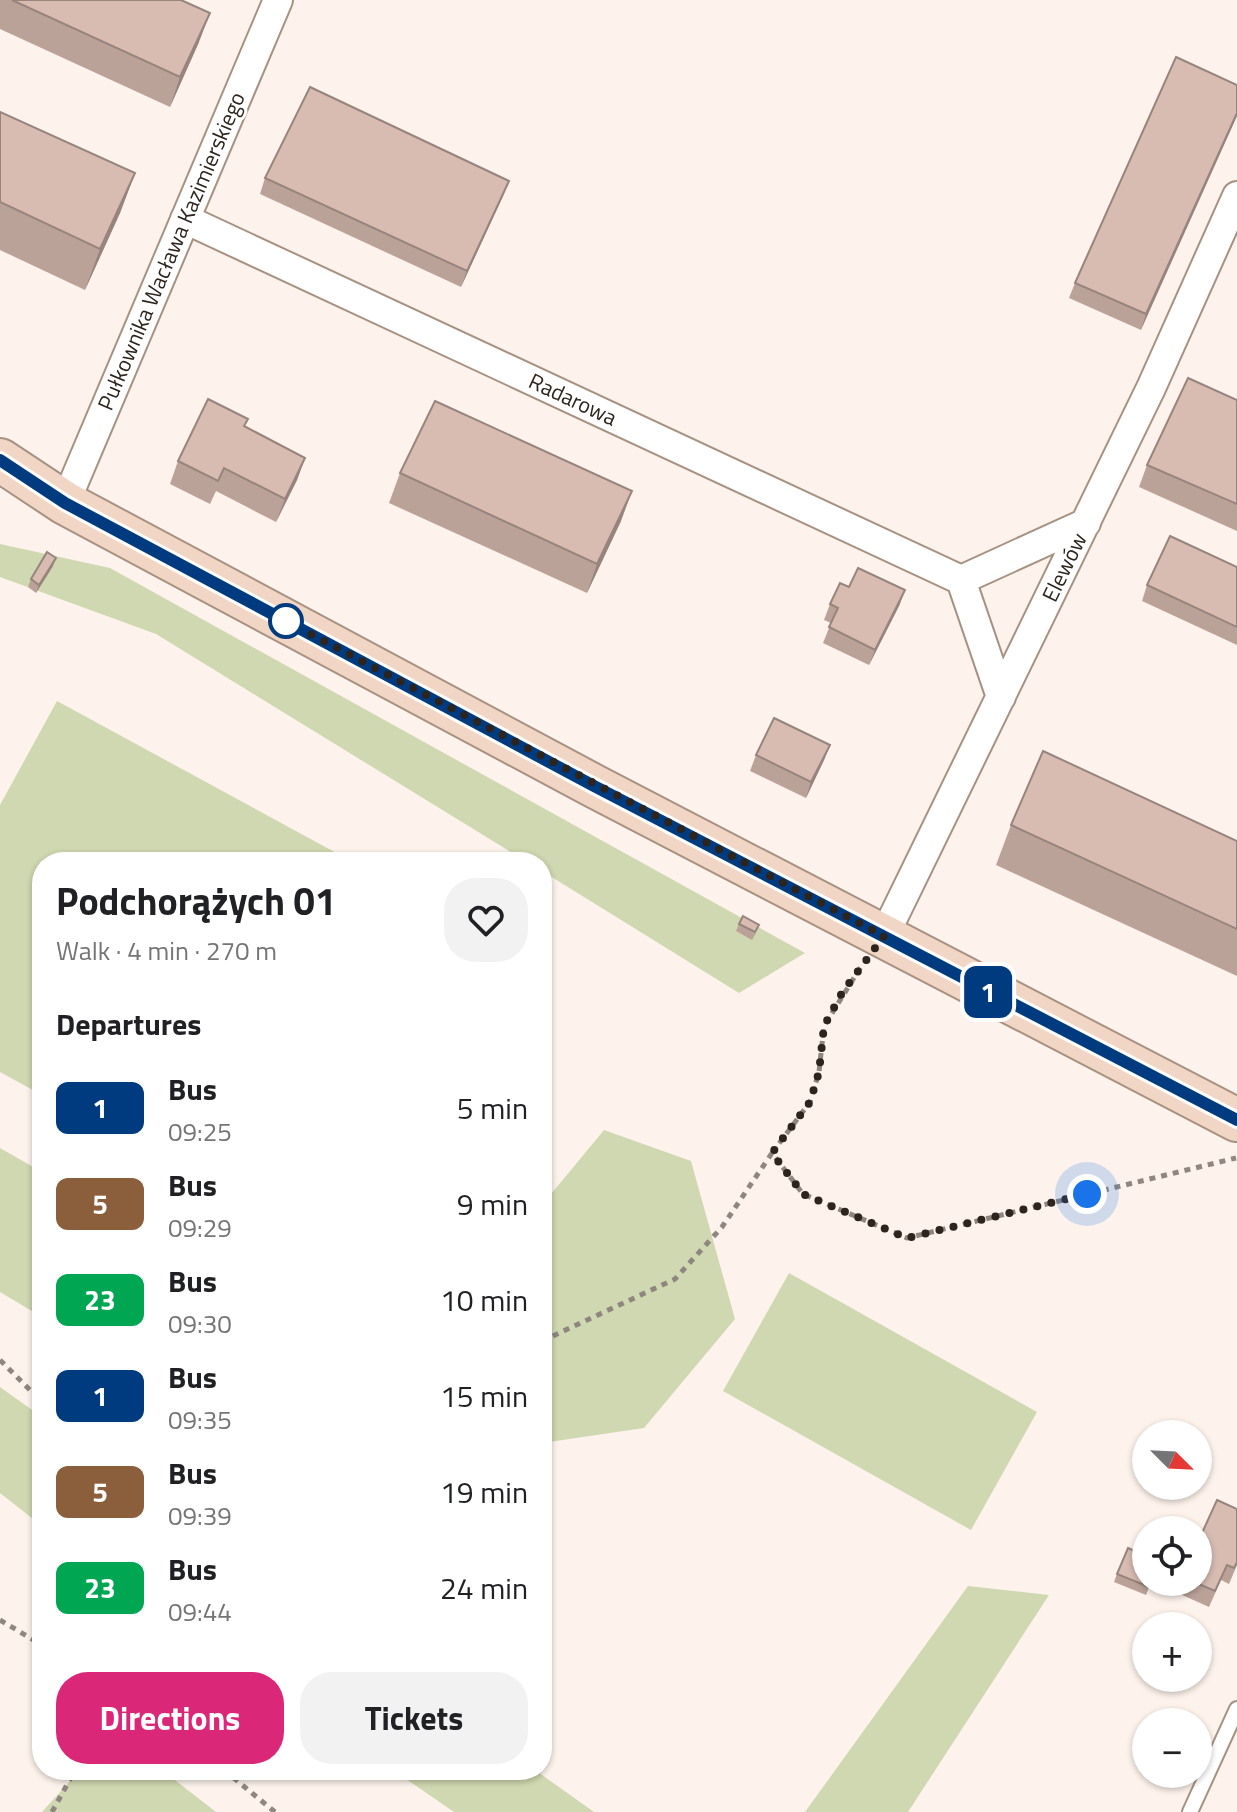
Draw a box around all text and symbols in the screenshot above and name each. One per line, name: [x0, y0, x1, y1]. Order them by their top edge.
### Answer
street label: Pułkownika Wacława Kazimierskiego: [88, 86, 254, 416]
street label: Radarowa: [523, 364, 623, 434]
street label: Elewów: [1033, 526, 1095, 607]
unlabelled marker: [269, 604, 303, 638]
text: Podchorążych 01: [56, 872, 336, 930]
button: heart: [444, 878, 528, 962]
text: Walk · 4 min · 270 m: [56, 931, 277, 970]
line badge: 1: [962, 966, 1014, 1018]
text: 1: [980, 970, 996, 1013]
text: Departures: [56, 1001, 201, 1047]
text: Bus: [168, 1066, 217, 1112]
text: 5 min: [457, 1085, 528, 1131]
text: 1: [92, 1086, 108, 1129]
text: 09:25: [168, 1112, 232, 1151]
text: Bus: [168, 1162, 217, 1208]
your location: [1067, 1174, 1107, 1214]
text: 9 min: [457, 1181, 528, 1227]
text: 5: [92, 1182, 108, 1225]
text: 09:29: [168, 1208, 232, 1247]
text: Bus: [168, 1258, 217, 1304]
text: 10 min: [440, 1277, 528, 1323]
text: 23: [84, 1278, 116, 1321]
text: 09:30: [168, 1304, 232, 1343]
text: Bus: [168, 1354, 217, 1400]
text: 15 min: [440, 1373, 528, 1419]
text: 1: [92, 1374, 108, 1417]
text: 09:35: [168, 1400, 232, 1439]
north arrow: [1132, 1420, 1212, 1500]
map controls: [1132, 1420, 1212, 1788]
text: Bus: [168, 1450, 217, 1496]
text: 19 min: [440, 1469, 528, 1515]
text: 5: [92, 1470, 108, 1513]
text: 09:39: [168, 1496, 232, 1535]
button: locate: [1132, 1516, 1212, 1596]
text: Bus: [168, 1546, 217, 1592]
text: 24 min: [440, 1565, 528, 1611]
text: 23: [84, 1566, 116, 1609]
text: 09:44: [168, 1592, 232, 1631]
button: +: [1132, 1612, 1212, 1692]
button: Directions: [56, 1672, 284, 1764]
button: Tickets: [300, 1672, 528, 1764]
button: −: [1132, 1708, 1212, 1788]

